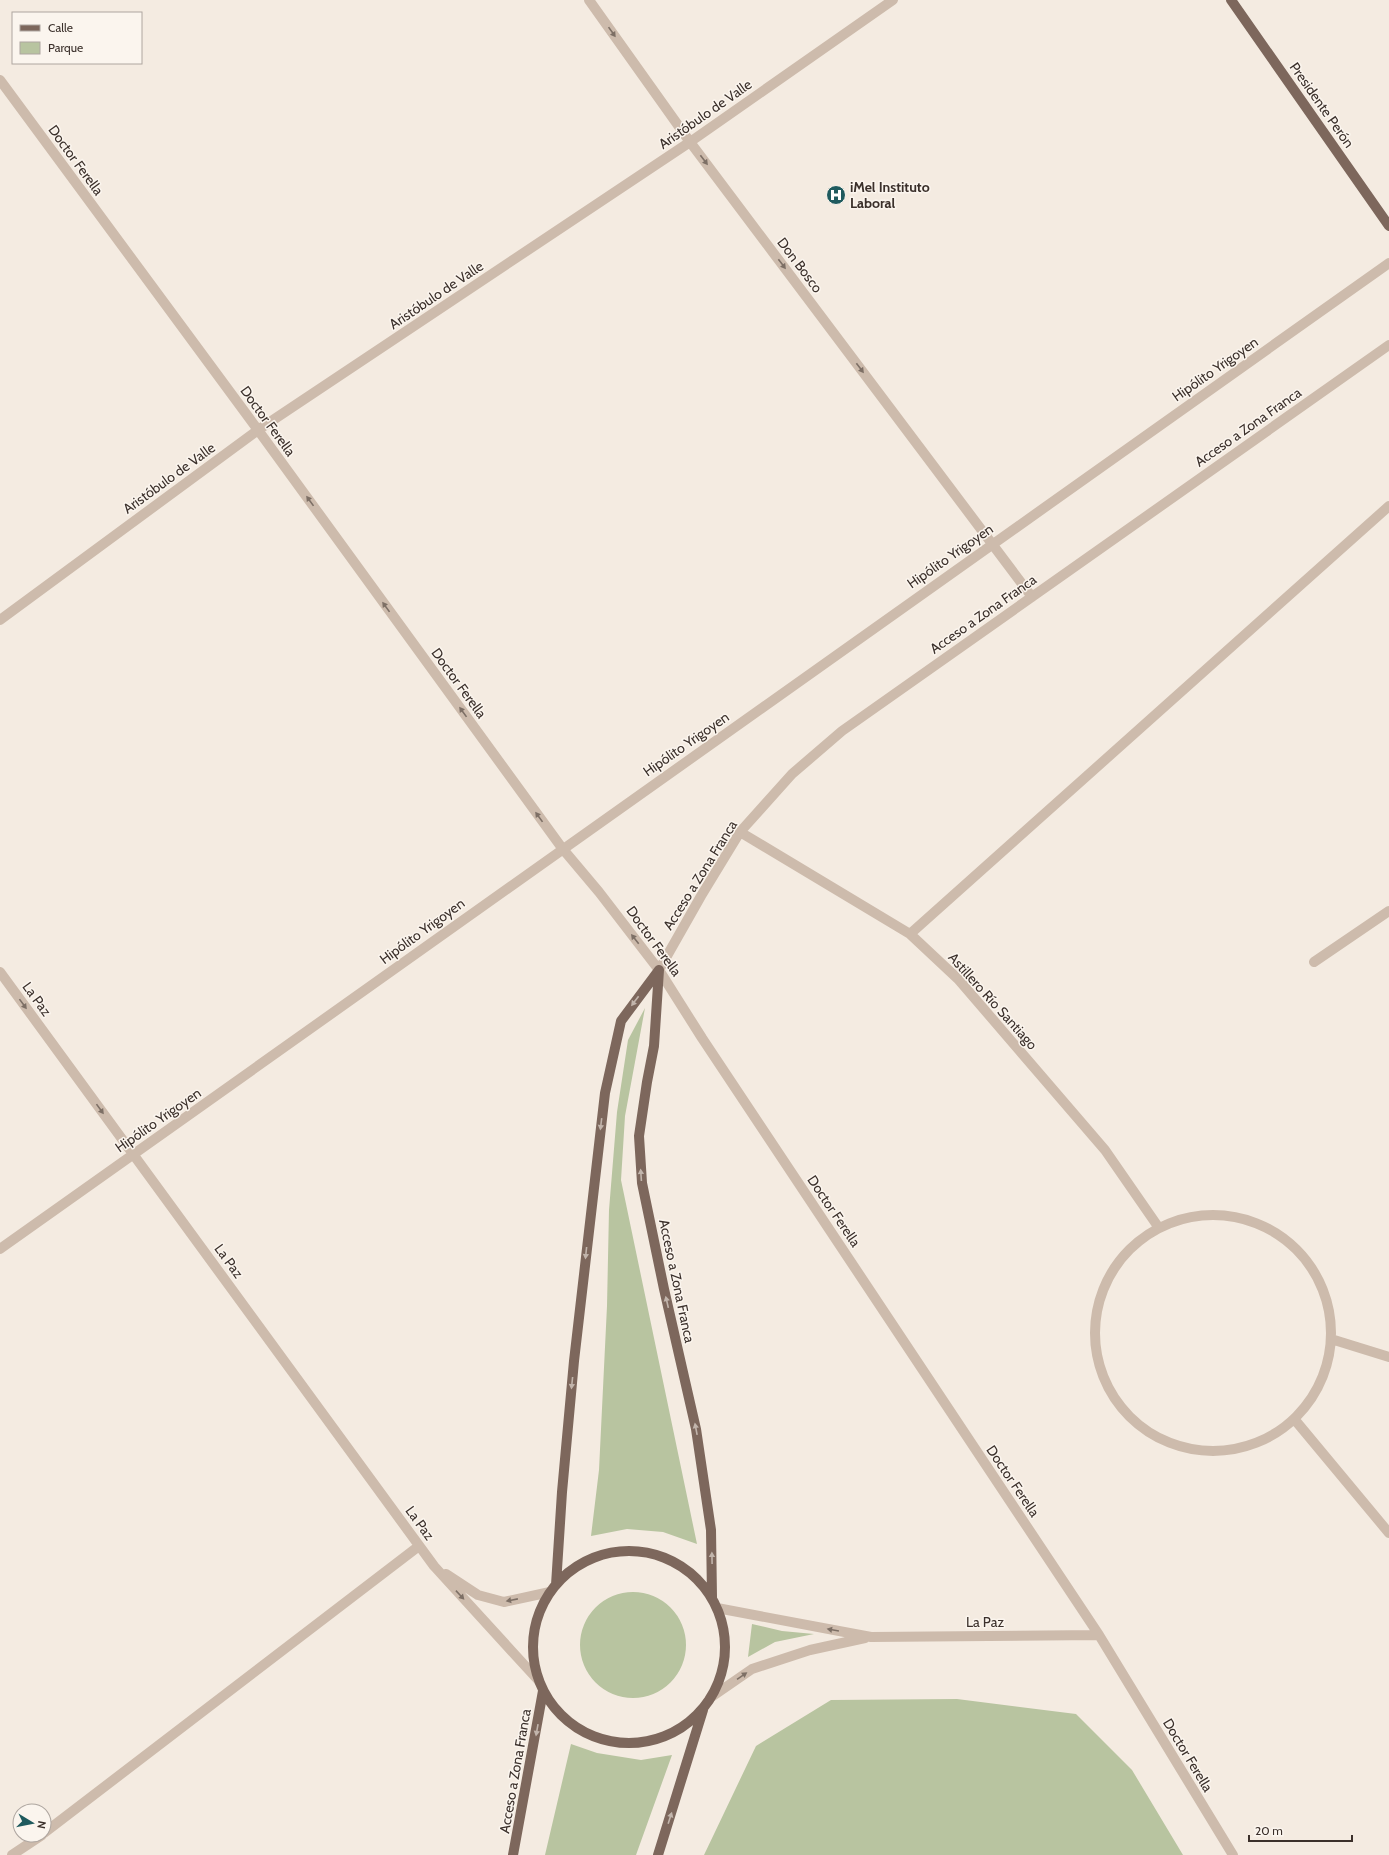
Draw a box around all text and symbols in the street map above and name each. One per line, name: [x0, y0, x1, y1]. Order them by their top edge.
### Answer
legend: [12, 12, 142, 64]
text: Calle: [48, 20, 73, 35]
one-way arrow: [608, 26, 616, 37]
text: Parque: [48, 40, 83, 55]
street label: Presidente Perón: [1286, 59, 1358, 151]
street label: Aristóbulo de Valle: [655, 75, 755, 153]
street label: Doctor Ferella: [44, 121, 108, 199]
one-way arrow: [700, 155, 708, 166]
place label: iMel Instituto Laboral: [850, 178, 930, 212]
hospital icon: iMel Instituto Laboral: [825, 184, 847, 206]
street label: Don Bosco: [773, 234, 827, 296]
street label: Aristóbulo de Valle: [385, 257, 487, 333]
one-way arrow: [778, 259, 786, 269]
street label: Hipólito Yrigoyen: [1169, 333, 1262, 405]
one-way arrow: [856, 362, 864, 373]
street label: Doctor Ferella: [236, 382, 300, 460]
street label: Acceso a Zona Franca: [1191, 383, 1305, 471]
street label: Aristóbulo de Valle: [119, 438, 219, 518]
one-way arrow: [306, 496, 314, 507]
street label: Hipólito Yrigoyen: [904, 520, 997, 592]
street label: Acceso a Zona Franca: [926, 570, 1040, 658]
one-way arrow: [382, 601, 391, 612]
street label: Doctor Ferella: [427, 644, 491, 722]
one-way arrow: [459, 706, 467, 717]
street label: Hipólito Yrigoyen: [640, 708, 733, 780]
one-way arrow: [535, 811, 543, 822]
street label: Acceso a Zona Franca: [659, 817, 741, 933]
street label: Hipólito Yrigoyen: [376, 894, 468, 968]
street label: Doctor Ferella: [622, 902, 686, 980]
one-way arrow: [631, 934, 640, 945]
street label: Astillero Río Santiago: [945, 949, 1042, 1054]
street label: La Paz: [19, 978, 56, 1020]
one-way arrow: [632, 996, 640, 1006]
one-way arrow: [19, 998, 27, 1009]
street label: Hipólito Yrigoyen: [112, 1084, 205, 1156]
one-way arrow: [96, 1103, 104, 1114]
one-way arrow: [598, 1118, 604, 1130]
one-way arrow: [638, 1169, 645, 1181]
street label: Doctor Ferella: [803, 1172, 865, 1251]
street label: Acceso a Zona Franca: [655, 1218, 699, 1345]
street label: La Paz: [211, 1240, 248, 1282]
one-way arrow: [583, 1247, 589, 1259]
one-way arrow: [663, 1296, 669, 1308]
one-way arrow: [569, 1376, 576, 1389]
one-way arrow: [693, 1423, 699, 1435]
street label: Doctor Ferella: [982, 1442, 1044, 1521]
street label: La Paz: [402, 1502, 439, 1544]
one-way arrow: [708, 1552, 715, 1564]
one-way arrow: [456, 1590, 465, 1600]
one-way arrow: [506, 1598, 518, 1604]
street label: La Paz: [966, 1613, 1004, 1631]
one-way arrow: [826, 1627, 839, 1633]
one-way arrow: [737, 1672, 748, 1680]
street label: Acceso a Zona Franca: [495, 1707, 535, 1835]
street label: Doctor Ferella: [1159, 1715, 1217, 1795]
one-way arrow: [533, 1723, 539, 1736]
north arrow: [12, 1803, 52, 1843]
one-way arrow: [667, 1812, 673, 1824]
scale bar: [1249, 1817, 1352, 1843]
text: N: [34, 1820, 49, 1830]
text: 20 m: [1255, 1823, 1283, 1838]

